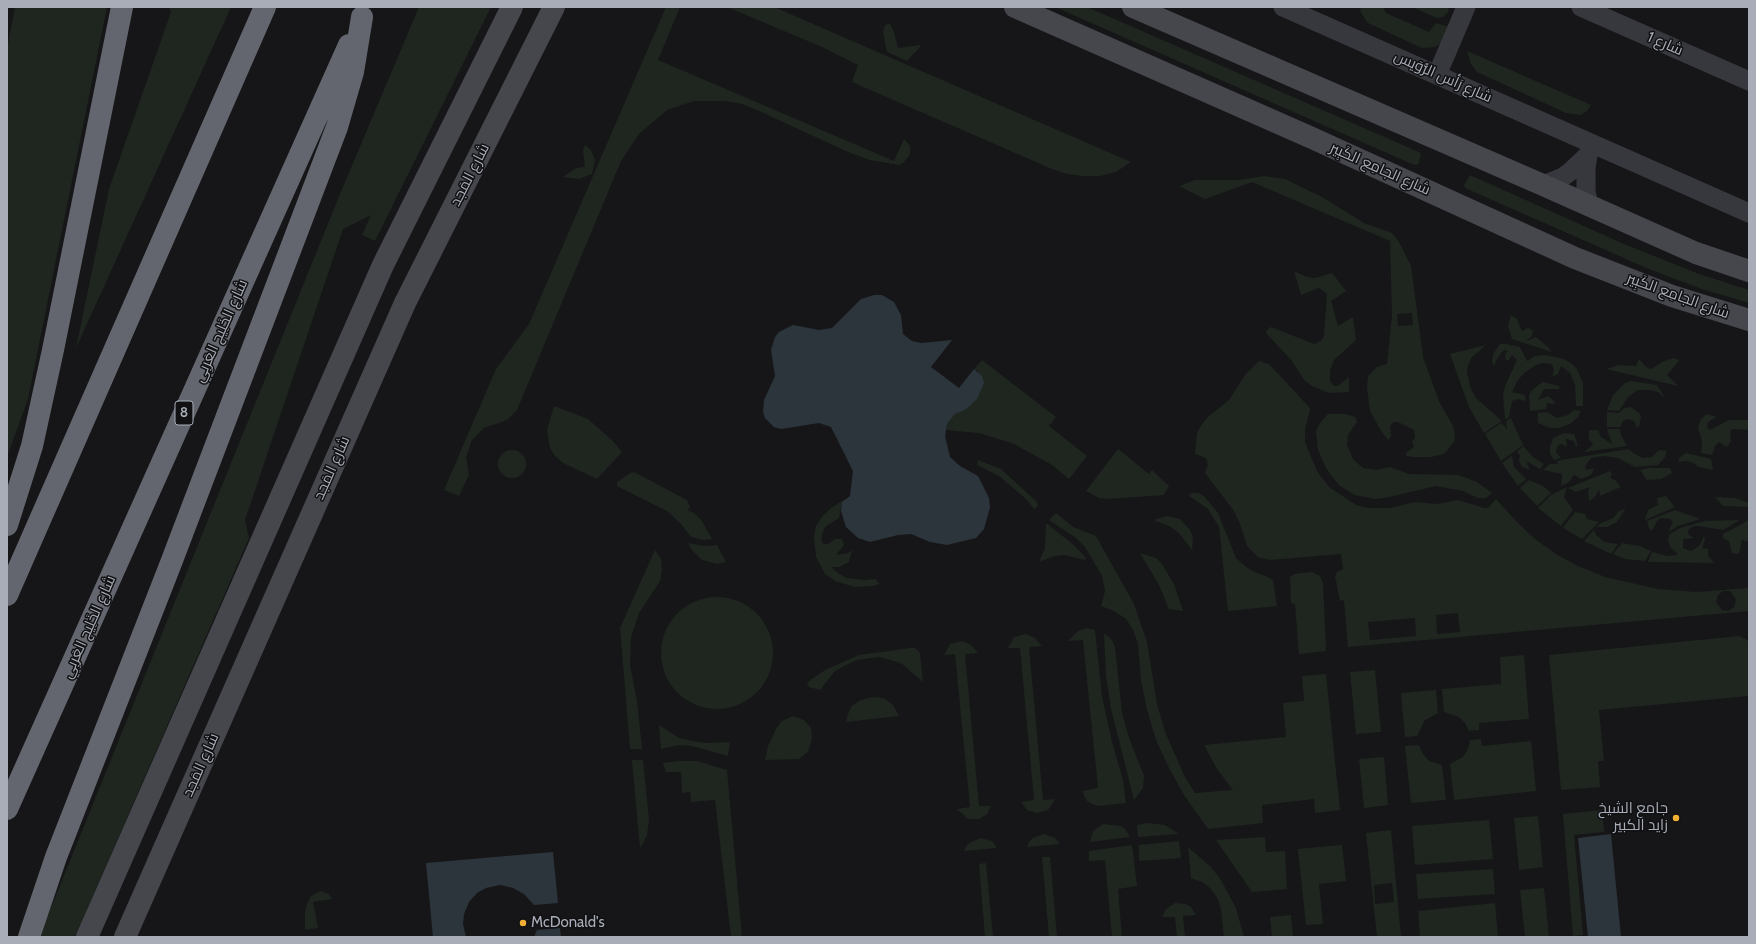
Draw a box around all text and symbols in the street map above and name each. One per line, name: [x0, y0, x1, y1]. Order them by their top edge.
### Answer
street label: شارع 1: [1644, 28, 1686, 60]
street label: شارع رَأس الرُّوَيس: [1391, 47, 1495, 107]
street label: شارع الجامِع الكَبِير: [1327, 139, 1433, 199]
street label: شارع المَجد: [447, 141, 493, 209]
street label: شارع الجامِع الكَبِير: [1624, 269, 1732, 323]
street label: شارع الخَلِيج العَربِي: [190, 277, 252, 385]
road number: 8: [175, 401, 193, 425]
street label: شارع المَجد: [310, 433, 354, 503]
street label: شارع الخَلِيج العَربِي: [58, 573, 120, 681]
street label: شارع المَجد: [179, 730, 223, 800]
place label: جامع الشيخ زايد الكبير: [1598, 800, 1668, 835]
marker: جامع الشيخ زايد الكبير: [1671, 813, 1681, 823]
place label: McDonald's: [531, 914, 605, 932]
marker: McDonald's: [518, 918, 528, 928]

